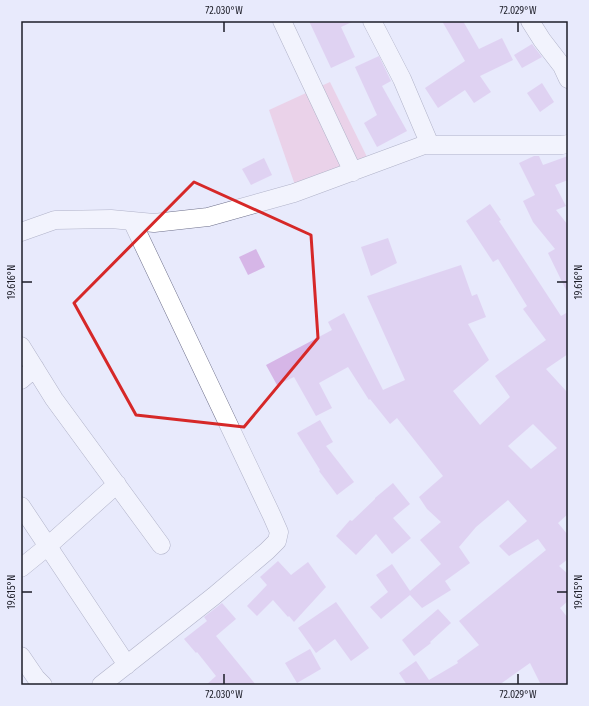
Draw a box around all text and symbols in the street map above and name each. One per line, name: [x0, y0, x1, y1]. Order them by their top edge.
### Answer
text: 72.030°W: [205, 5, 243, 17]
text: 72.029°W: [500, 5, 537, 17]
text: 19.616°N: [6, 265, 18, 299]
text: 19.616°N: [573, 265, 585, 299]
text: 19.615°N: [6, 575, 18, 609]
text: 19.615°N: [573, 575, 585, 609]
text: 72.030°W: [205, 689, 243, 701]
text: 72.029°W: [500, 689, 537, 701]

